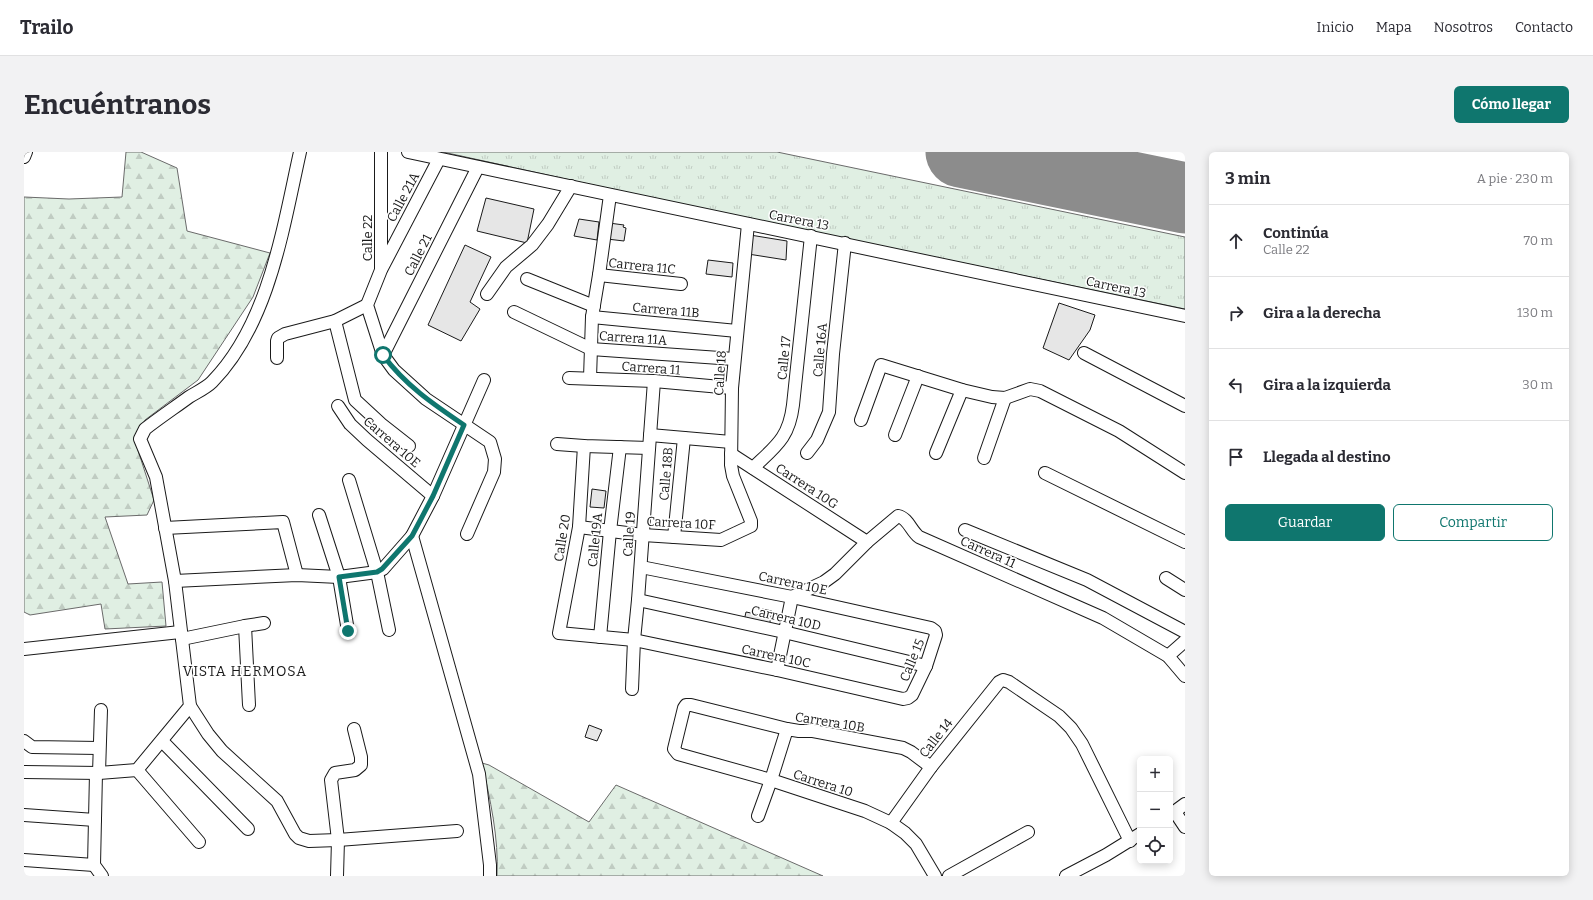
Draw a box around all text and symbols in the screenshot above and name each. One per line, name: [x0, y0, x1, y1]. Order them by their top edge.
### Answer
text: Trailo: [20, 16, 73, 39]
text: Inicio: [1317, 19, 1354, 36]
text: Mapa: [1376, 19, 1412, 36]
text: Nosotros: [1434, 19, 1493, 36]
text: Contacto: [1515, 19, 1573, 36]
button: Cómo llegar: [1454, 86, 1569, 123]
text: Encuéntranos: [24, 88, 211, 121]
text: 3 min: [1225, 168, 1270, 189]
street label: Calle 21A: [384, 169, 423, 224]
text: A pie · 230 m: [1477, 171, 1553, 186]
street label: Carrera 13: [768, 207, 830, 233]
street label: Calle 22: [360, 215, 375, 261]
text: Continúa: [1263, 224, 1329, 242]
icon: ahead: [1225, 230, 1247, 252]
street label: Calle 21: [401, 231, 435, 278]
text: 70 m: [1523, 233, 1553, 248]
text: Calle 22: [1263, 242, 1310, 257]
street label: Carrera 11C: [608, 255, 676, 277]
street label: Carrera 13: [1085, 273, 1147, 301]
street label: Carrera 11B: [632, 300, 700, 320]
icon: right: [1225, 302, 1247, 324]
text: Gira a la derecha: [1263, 304, 1381, 322]
text: 130 m: [1517, 305, 1553, 320]
street label: Calle 16A: [810, 321, 830, 378]
street label: Carrera 11A: [598, 328, 668, 348]
street label: Calle 17: [774, 335, 794, 381]
route start: [374, 346, 392, 364]
street label: Calle 18: [711, 350, 729, 396]
street label: Carrera 11: [621, 358, 682, 378]
icon: left: [1225, 374, 1247, 396]
text: Gira a la izquierda: [1263, 376, 1391, 394]
text: 30 m: [1522, 377, 1553, 392]
street label: Carrera 10E: [361, 413, 423, 471]
icon: arrive: [1225, 446, 1247, 468]
street label: Calle 18B: [656, 447, 676, 501]
text: Llegada al destino: [1263, 448, 1391, 466]
street label: Carrera 10G: [773, 460, 841, 512]
button: Guardar: [1225, 504, 1385, 541]
button: Compartir: [1393, 504, 1553, 541]
street label: Calle 19A: [585, 511, 605, 568]
street label: Calle 19: [620, 511, 638, 557]
street label: Calle 20: [551, 513, 573, 563]
street label: Carrera 10F: [646, 514, 716, 532]
street label: Carrera 11: [958, 533, 1019, 571]
street label: Carrera 10E: [757, 568, 829, 598]
street label: Carrera 10D: [750, 603, 822, 633]
route end: [339, 622, 357, 640]
street label: Calle 15: [897, 636, 927, 684]
street label: Carrera 10C: [740, 641, 812, 671]
district label: VISTA HERMOSA: [183, 663, 307, 680]
street label: Carrera 10B: [794, 709, 866, 735]
street label: Calle 14: [916, 715, 956, 760]
map controls: [1137, 756, 1173, 864]
button: +: [1137, 756, 1173, 792]
street label: Carrera 10: [791, 766, 855, 800]
button: −: [1137, 792, 1173, 828]
button: locate: [1137, 828, 1173, 864]

